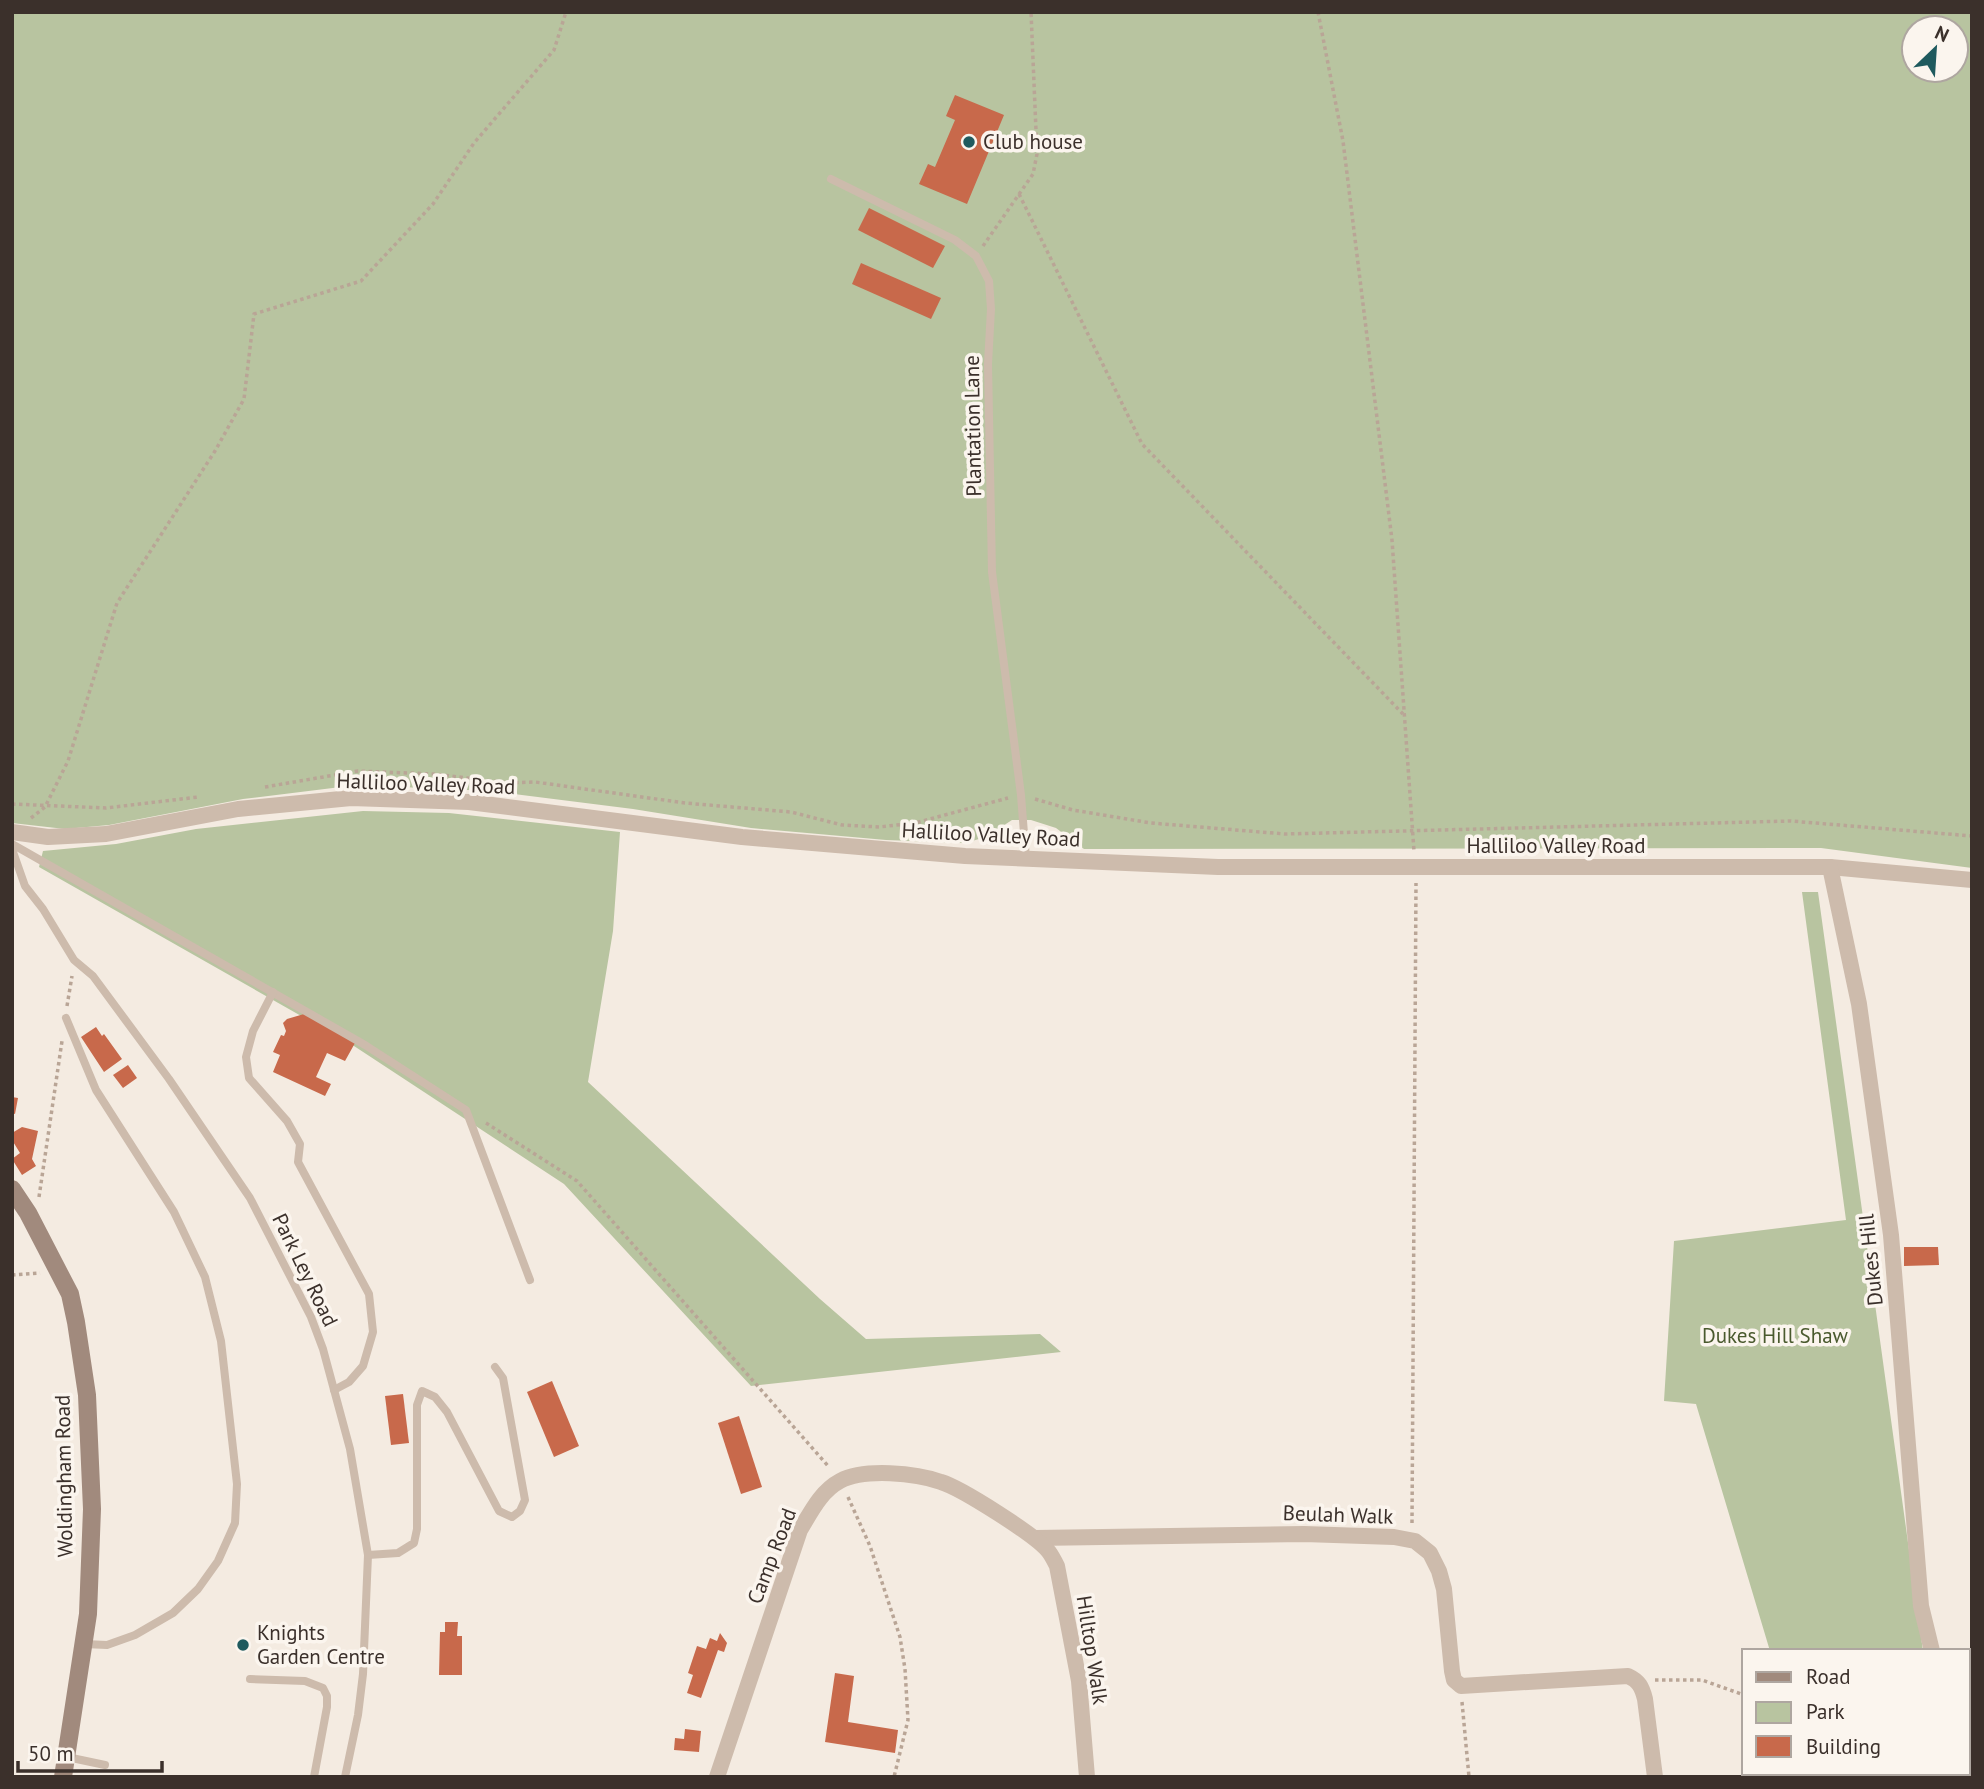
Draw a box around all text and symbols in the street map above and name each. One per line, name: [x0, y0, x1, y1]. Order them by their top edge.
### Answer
north arrow: [1900, 14, 1970, 84]
text: N: [1931, 20, 1953, 47]
place label: Club house: [983, 128, 1083, 155]
marker: Club house: [961, 134, 977, 150]
street label: Plantation Lane: [958, 355, 987, 497]
street label: Halliloo Valley Road: [336, 767, 516, 800]
street label: Halliloo Valley Road: [901, 816, 1081, 853]
street label: Halliloo Valley Road: [1467, 832, 1645, 859]
street label: Park Ley Road: [266, 1209, 344, 1331]
street label: Dukes Hill: [1852, 1213, 1889, 1307]
park label: Dukes Hill Shaw: [1702, 1322, 1849, 1349]
street label: Woldingham Road: [49, 1394, 78, 1558]
street label: Beulah Walk: [1282, 1499, 1394, 1530]
street label: Camp Road: [741, 1504, 802, 1608]
street label: Hilltop Walk: [1071, 1594, 1114, 1706]
place label: Knights Garden Centre: [257, 1619, 385, 1670]
marker: Knights Garden Centre: [235, 1637, 251, 1653]
legend: [1742, 1649, 1970, 1775]
text: Road: [1806, 1663, 1850, 1690]
text: Park: [1806, 1698, 1845, 1725]
scale bar: [18, 1730, 161, 1774]
text: Building: [1806, 1733, 1881, 1760]
text: 50 m: [28, 1740, 74, 1767]

